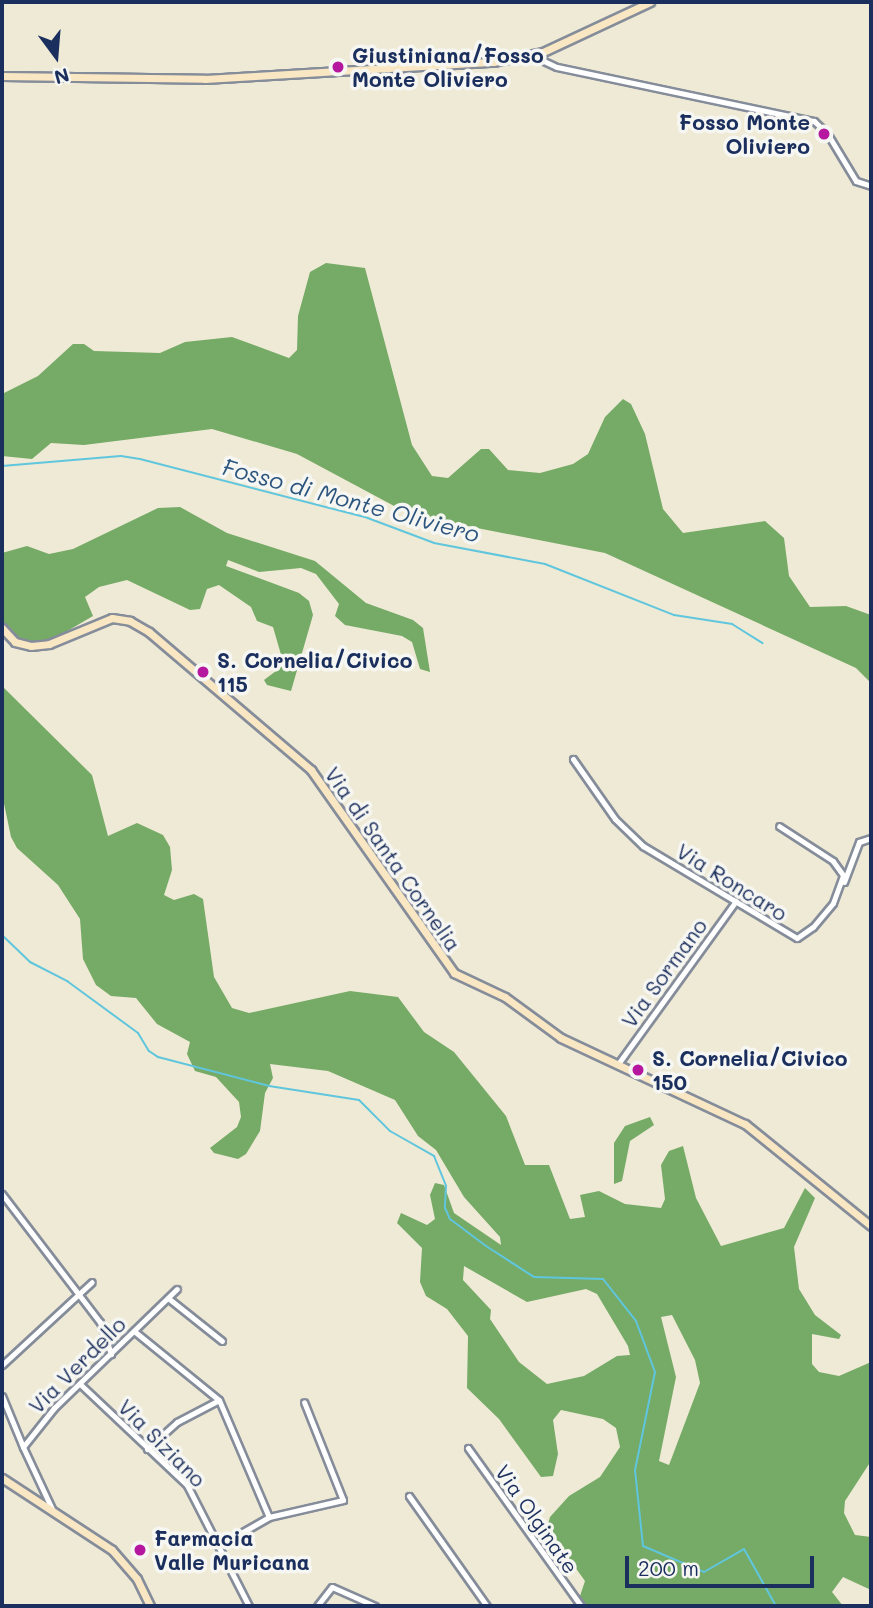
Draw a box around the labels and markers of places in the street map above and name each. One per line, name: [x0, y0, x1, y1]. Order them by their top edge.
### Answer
place label: Giustiniana/Fosso Monte Oliviero: [352, 42, 544, 92]
marker: Giustiniana/Fosso Monte Oliviero: [330, 59, 346, 75]
place label: Fosso Monte Oliviero: [679, 109, 810, 159]
marker: Fosso Monte Oliviero: [816, 126, 832, 142]
place label: S. Cornelia/Civico 115: [217, 647, 412, 697]
marker: S. Cornelia/Civico 115: [195, 664, 211, 680]
place label: S. Cornelia/Civico 150: [652, 1045, 847, 1095]
marker: S. Cornelia/Civico 150: [630, 1062, 646, 1078]
place label: Farmacia Valle Muricana: [154, 1525, 310, 1575]
marker: Farmacia Valle Muricana: [132, 1542, 148, 1558]

